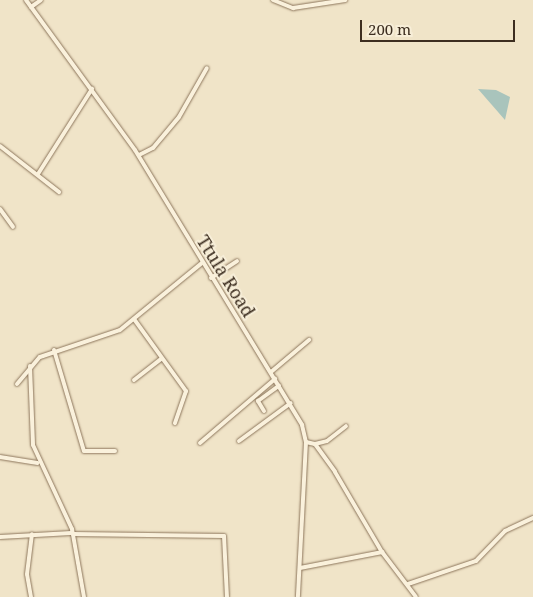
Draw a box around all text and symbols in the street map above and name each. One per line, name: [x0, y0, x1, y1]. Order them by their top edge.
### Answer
scale bar: [363, 10, 518, 42]
text: 200 m: [368, 19, 411, 39]
street label: Ttula Road: [192, 231, 260, 321]

